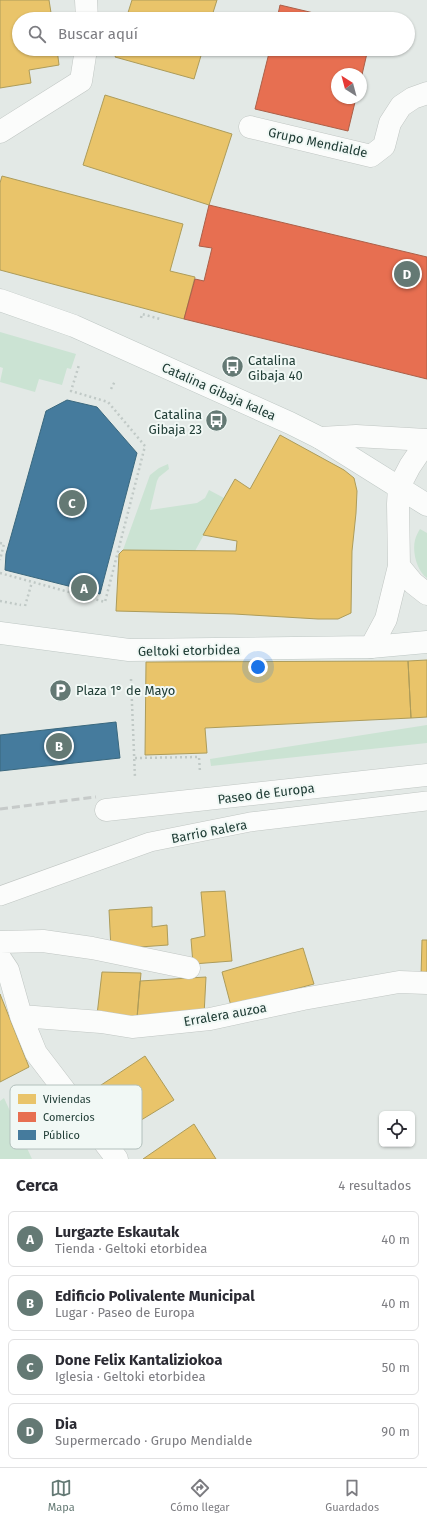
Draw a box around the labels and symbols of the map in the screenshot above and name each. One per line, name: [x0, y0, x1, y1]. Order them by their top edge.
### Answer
north arrow: [331, 68, 367, 104]
street label: Grupo Mendialde: [267, 125, 369, 160]
pin: D: [394, 259, 420, 289]
place label: Catalina Gibaja 40: [248, 353, 303, 383]
bus stop icon: Catalina Gibaja 40: [220, 354, 246, 380]
street label: Catalina Gibaja kalea: [160, 360, 278, 423]
place label: Catalina Gibaja 23: [149, 407, 202, 437]
bus stop icon: Catalina Gibaja 23: [204, 408, 230, 434]
pin: C: [59, 488, 85, 518]
pin: A: [71, 573, 97, 603]
street label: Geltoki etorbidea: [138, 642, 240, 659]
your location: [248, 657, 268, 677]
parking icon: Plaza 1° de Mayo: [48, 677, 74, 703]
place label: Plaza 1° de Mayo: [76, 683, 175, 698]
pin: B: [46, 731, 72, 761]
street label: Paseo de Europa: [217, 780, 315, 807]
street label: Barrio Ralera: [170, 817, 248, 846]
street label: Erralera auzoa: [182, 1000, 268, 1029]
legend: [10, 1085, 142, 1149]
text: Viviendas: [43, 1093, 91, 1106]
text: Comercios: [43, 1111, 95, 1124]
text: Público: [43, 1129, 80, 1142]

